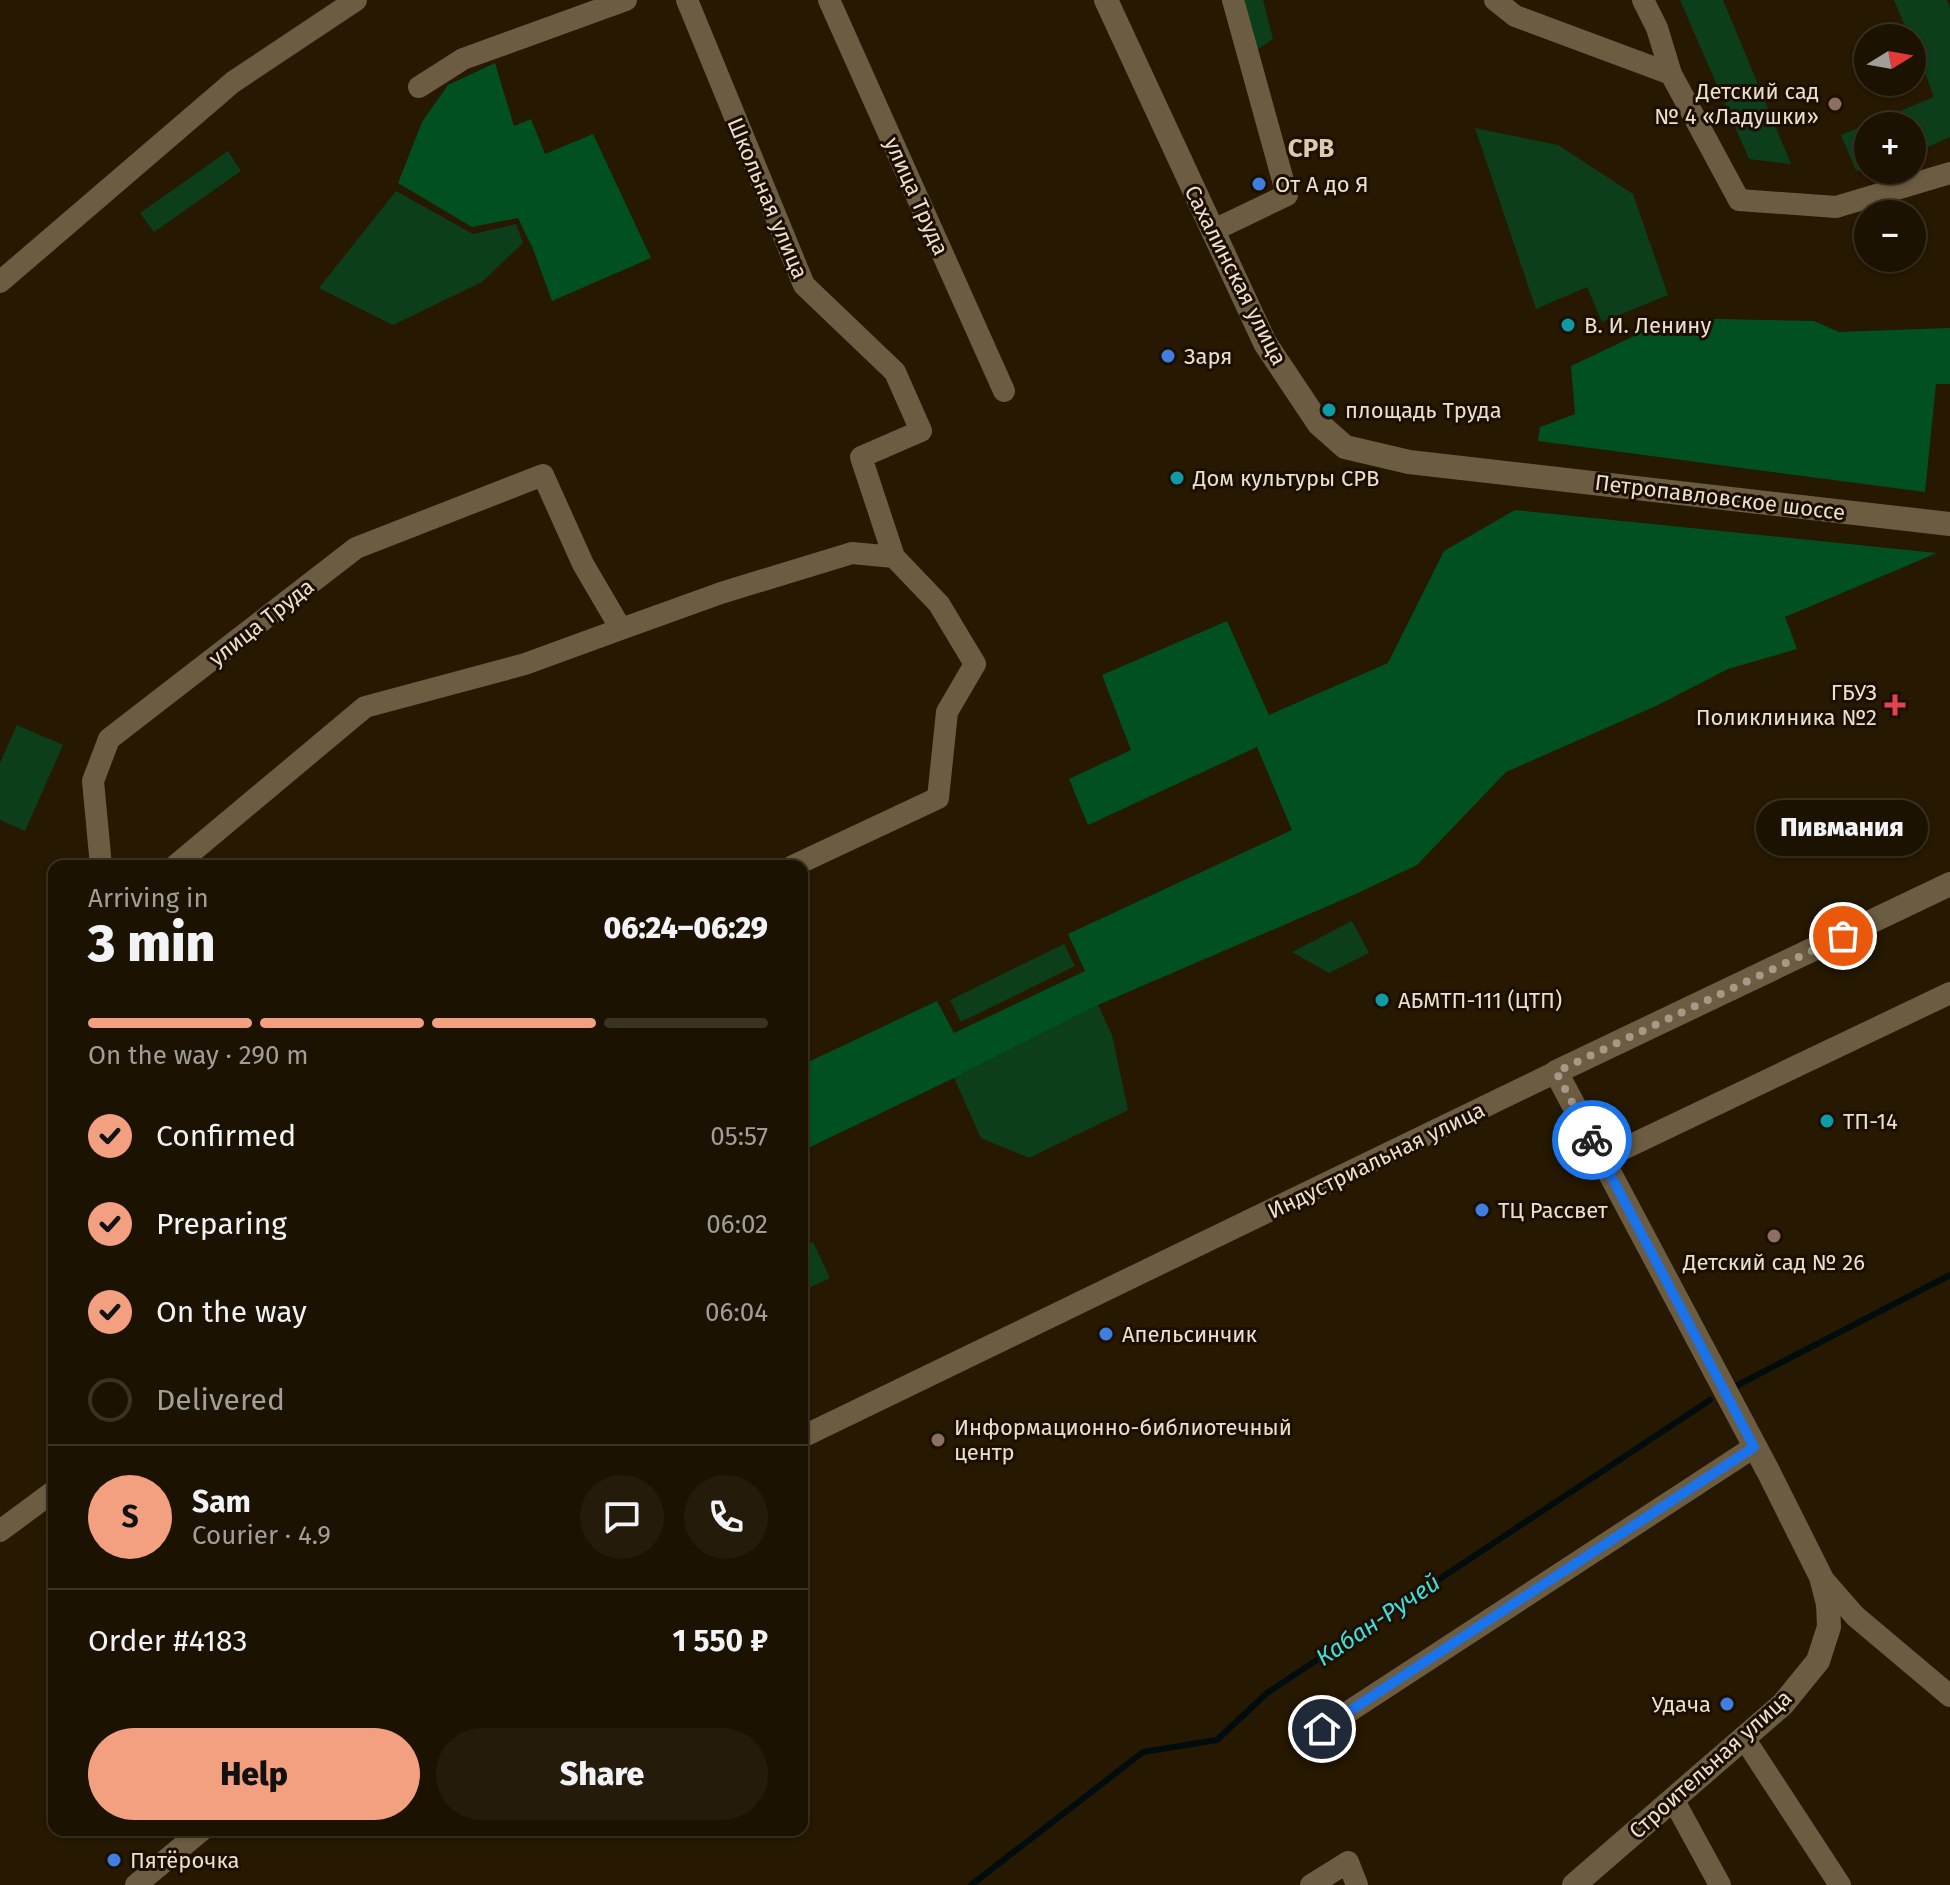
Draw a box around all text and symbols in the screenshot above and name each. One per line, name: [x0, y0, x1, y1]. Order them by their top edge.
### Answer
north arrow: [1854, 24, 1926, 96]
map controls: [1854, 24, 1926, 272]
place label: Детский сад № 4 «Ладушки»: [1654, 78, 1819, 130]
marker: Детский сад № 4 «Ладушки»: [1826, 95, 1844, 113]
button: +: [1854, 112, 1926, 184]
street label: Школьная улица: [721, 114, 814, 283]
street label: улица Труда: [879, 133, 955, 259]
district label: СРВ: [1288, 133, 1334, 164]
place label: От А до Я: [1275, 171, 1369, 198]
marker: От А до Я: [1250, 175, 1268, 193]
street label: Сахалинская улица: [1179, 181, 1293, 370]
button: −: [1854, 200, 1926, 272]
place label: В. И. Ленину: [1584, 312, 1711, 339]
marker: В. И. Ленину: [1559, 316, 1577, 334]
place label: Заря: [1184, 343, 1232, 370]
marker: Заря: [1159, 347, 1177, 365]
place label: площадь Труда: [1345, 397, 1502, 424]
marker: площадь Труда: [1320, 401, 1338, 419]
place label: Дом культуры СРВ: [1192, 465, 1379, 492]
marker: Дом культуры СРВ: [1168, 469, 1186, 487]
street label: Петропавловское шоссе: [1593, 469, 1847, 526]
street label: улица Труда: [203, 573, 319, 672]
place label: ГБУЗ Поликлиника №2: [1696, 679, 1877, 731]
marker: ГБУЗ Поликлиника №2: [1884, 694, 1906, 716]
callout: Пивмания: [1757, 800, 1929, 856]
text: Пивмания: [1780, 812, 1904, 843]
text: Arriving in: [88, 883, 209, 914]
pin: [1809, 902, 1877, 970]
text: 06:24–06:29: [603, 910, 768, 946]
text: 3 min: [88, 912, 216, 975]
icon: bag: [1821, 914, 1865, 958]
place label: АБМТП-111 (ЦТП): [1398, 987, 1562, 1014]
marker: АБМТП-111 (ЦТП): [1373, 991, 1391, 1009]
text: On the way · 290 m: [88, 1040, 309, 1071]
street label: Индустриальная улица: [1263, 1096, 1489, 1225]
courier: [1552, 1100, 1632, 1180]
place label: ТП-14: [1843, 1108, 1898, 1135]
marker: ТП-14: [1818, 1112, 1836, 1130]
icon: check: [88, 1114, 132, 1158]
text: Confirmed: [156, 1118, 296, 1154]
icon: bike: [1570, 1118, 1614, 1162]
text: 05:57: [710, 1121, 768, 1152]
place label: ТЦ Рассвет: [1498, 1197, 1608, 1224]
marker: ТЦ Рассвет: [1473, 1201, 1491, 1219]
icon: check: [88, 1202, 132, 1246]
text: Preparing: [156, 1206, 287, 1242]
text: 06:02: [706, 1209, 768, 1240]
marker: Детский сад № 26: [1765, 1227, 1783, 1245]
place label: Детский сад № 26: [1682, 1249, 1865, 1276]
icon: check: [88, 1290, 132, 1334]
text: On the way: [156, 1294, 307, 1330]
text: 06:04: [705, 1297, 768, 1328]
place label: Апельсинчик: [1122, 1321, 1257, 1348]
marker: Апельсинчик: [1097, 1325, 1115, 1343]
text: Delivered: [156, 1382, 285, 1418]
place label: Информационно-библиотечный центр: [954, 1414, 1292, 1466]
marker: Информационно-библиотечный центр: [929, 1431, 947, 1449]
button: chat: [580, 1475, 664, 1559]
button: phone: [684, 1475, 768, 1559]
text: Sam: [192, 1484, 251, 1520]
text: S: [121, 1499, 139, 1535]
text: Courier · 4.9: [192, 1520, 331, 1551]
water label: Кабан-Ручей: [1311, 1568, 1445, 1672]
text: Order #4183: [88, 1623, 248, 1659]
text: 1 550 ₽: [672, 1623, 768, 1659]
street label: Строительная улица: [1623, 1684, 1797, 1845]
place label: Удача: [1652, 1691, 1711, 1718]
pin: [1288, 1695, 1356, 1763]
marker: Удача: [1718, 1695, 1736, 1713]
icon: home: [1300, 1707, 1344, 1751]
button: Help: [88, 1728, 420, 1820]
button: Share: [436, 1728, 768, 1820]
place label: Пятёрочка: [130, 1847, 239, 1874]
marker: Пятёрочка: [105, 1851, 123, 1869]

